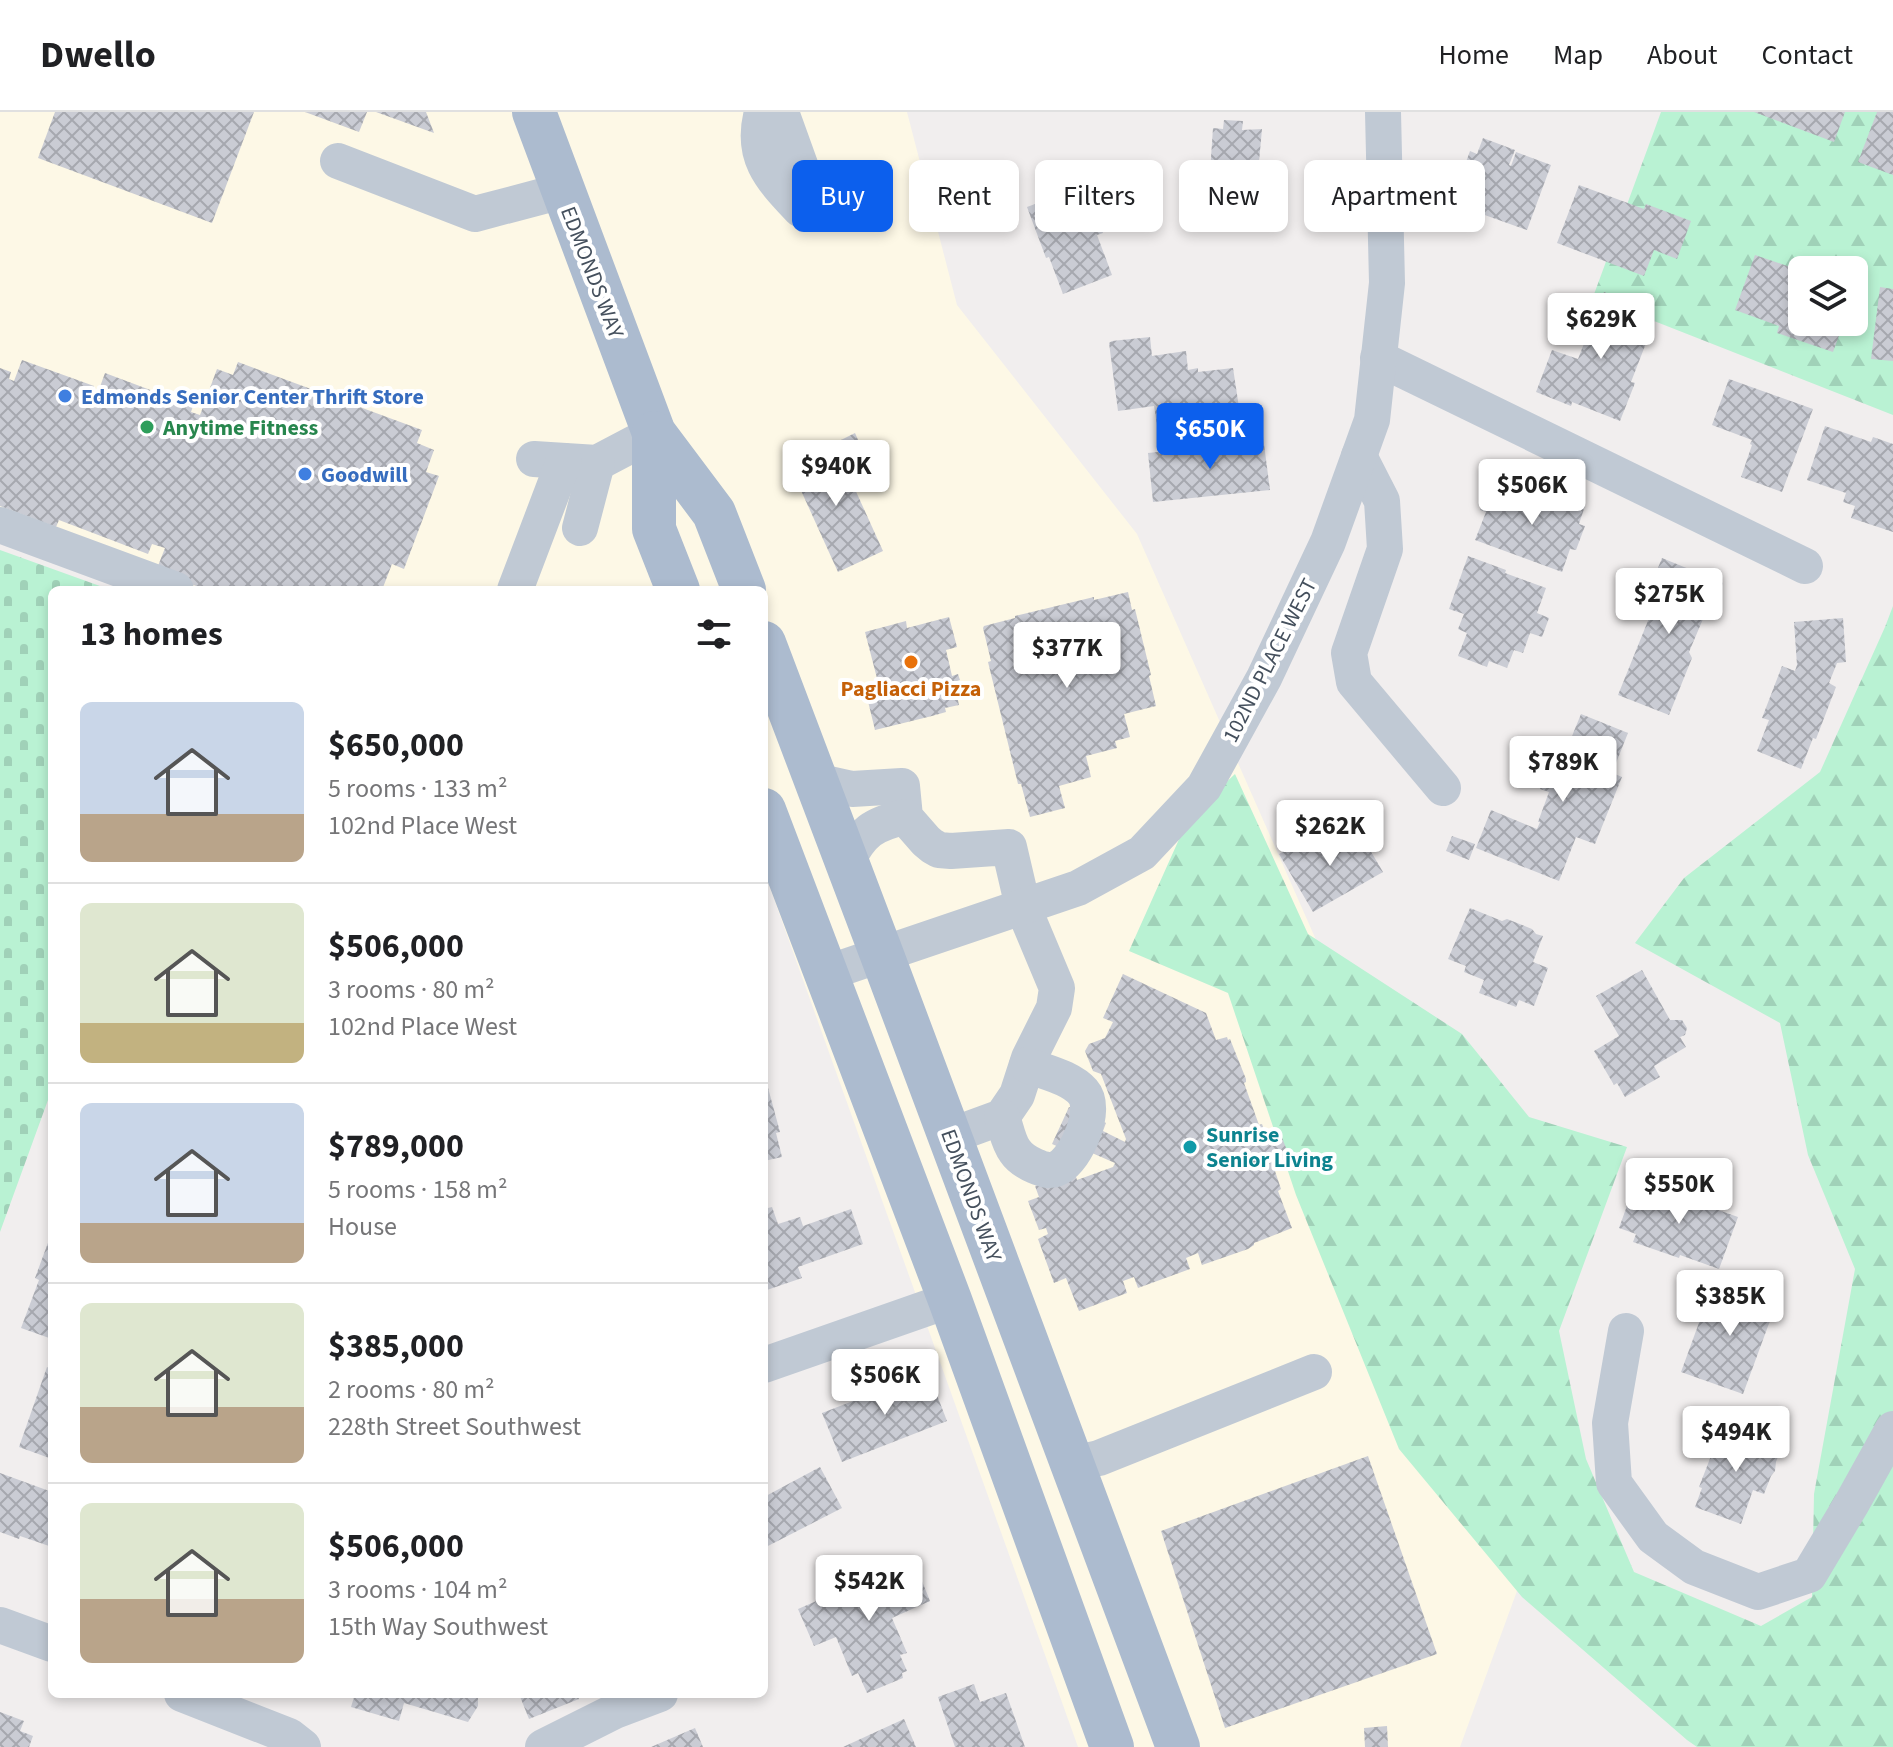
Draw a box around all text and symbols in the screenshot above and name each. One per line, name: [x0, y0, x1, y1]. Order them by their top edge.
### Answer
text: Dwello: [40, 28, 156, 82]
text: Home: [1438, 35, 1509, 75]
text: Map: [1553, 35, 1603, 75]
text: About: [1647, 35, 1718, 75]
text: Contact: [1762, 35, 1853, 75]
chip: Buy: [792, 160, 893, 232]
chip: Rent: [909, 160, 1019, 232]
chip: Filters: [1035, 160, 1163, 232]
chip: New: [1179, 160, 1288, 232]
chip: Apartment: [1304, 160, 1485, 232]
street label: EDMONDS WAY: [552, 202, 632, 343]
map controls: [1788, 256, 1868, 336]
button: layers: [1788, 256, 1868, 336]
pin: $629K: [1545, 293, 1657, 361]
text: $629K: [1566, 300, 1636, 337]
place label: Edmonds Senior Center Thrift Store: [81, 381, 424, 413]
marker: Edmonds Senior Center Thrift Store: [56, 387, 74, 405]
pin: $650K: [1154, 403, 1266, 471]
text: $650K: [1175, 410, 1245, 447]
place label: Anytime Fitness: [162, 412, 319, 444]
marker: Anytime Fitness: [138, 418, 156, 436]
pin: $940K: [780, 440, 892, 508]
text: $940K: [801, 447, 871, 484]
place label: Goodwill: [321, 459, 408, 491]
pin: $506K: [1476, 459, 1588, 527]
marker: Goodwill: [296, 465, 314, 483]
text: $506K: [1497, 466, 1567, 503]
pin: $275K: [1613, 568, 1725, 636]
street label: 102ND PLACE WEST: [1215, 573, 1325, 748]
text: $275K: [1634, 575, 1704, 612]
text: 13 homes: [80, 610, 223, 659]
icon: filters: [692, 612, 736, 656]
pin: $377K: [1011, 622, 1123, 690]
text: $377K: [1032, 629, 1102, 666]
marker: Pagliacci Pizza: [902, 653, 920, 671]
place label: Pagliacci Pizza: [841, 673, 981, 705]
text: $650,000: [328, 721, 464, 770]
icon: home: [144, 734, 240, 830]
pin: $789K: [1507, 736, 1619, 804]
text: $789K: [1528, 743, 1598, 780]
text: 5 rooms · 133 m²: [328, 770, 507, 807]
pin: $262K: [1274, 800, 1386, 868]
text: 102nd Place West: [328, 807, 517, 844]
text: $262K: [1295, 807, 1365, 844]
text: $506,000: [328, 922, 464, 971]
icon: home: [144, 935, 240, 1031]
text: 3 rooms · 80 m²: [328, 971, 495, 1008]
text: 102nd Place West: [328, 1008, 517, 1045]
place label: Sunrise Senior Living: [1206, 1119, 1333, 1176]
text: $789,000: [328, 1122, 464, 1171]
street label: EDMONDS WAY: [932, 1125, 1010, 1267]
icon: home: [144, 1135, 240, 1231]
marker: Sunrise Senior Living: [1181, 1138, 1199, 1156]
pin: $550K: [1623, 1158, 1735, 1226]
text: $550K: [1644, 1165, 1714, 1202]
text: 5 rooms · 158 m²: [328, 1171, 507, 1208]
text: House: [328, 1208, 397, 1245]
pin: $385K: [1674, 1270, 1786, 1338]
text: $385K: [1695, 1277, 1765, 1314]
text: $385,000: [328, 1322, 464, 1371]
icon: home: [144, 1335, 240, 1431]
pin: $506K: [829, 1349, 941, 1417]
text: $506K: [850, 1356, 920, 1393]
text: 2 rooms · 80 m²: [328, 1371, 495, 1408]
pin: $494K: [1680, 1406, 1792, 1474]
text: 228th Street Southwest: [328, 1408, 581, 1445]
text: $494K: [1701, 1413, 1771, 1450]
text: $506,000: [328, 1522, 464, 1571]
icon: home: [144, 1535, 240, 1631]
pin: $542K: [813, 1555, 925, 1623]
text: $542K: [834, 1562, 904, 1599]
text: 3 rooms · 104 m²: [328, 1571, 507, 1608]
text: 15th Way Southwest: [328, 1608, 548, 1645]

